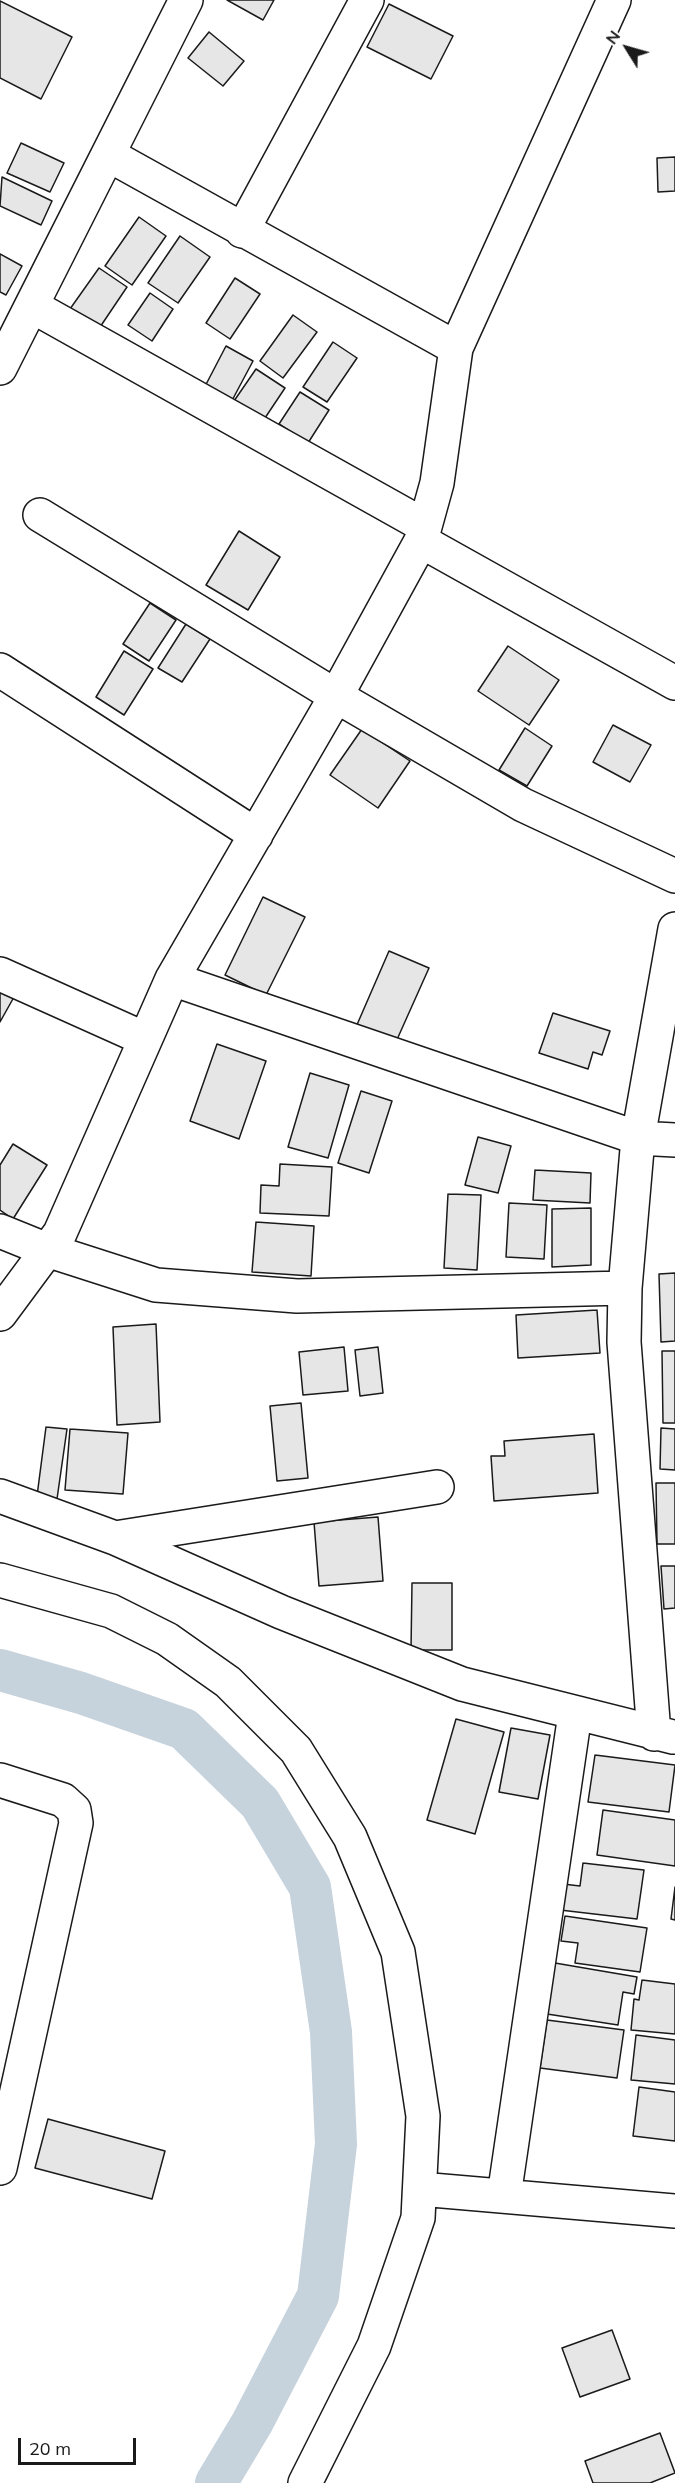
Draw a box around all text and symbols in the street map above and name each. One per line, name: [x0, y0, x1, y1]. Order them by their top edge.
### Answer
north arrow: [597, 18, 657, 78]
text: N: [601, 26, 624, 48]
scale bar: [21, 2426, 140, 2464]
text: 20 m: [29, 2437, 71, 2460]

